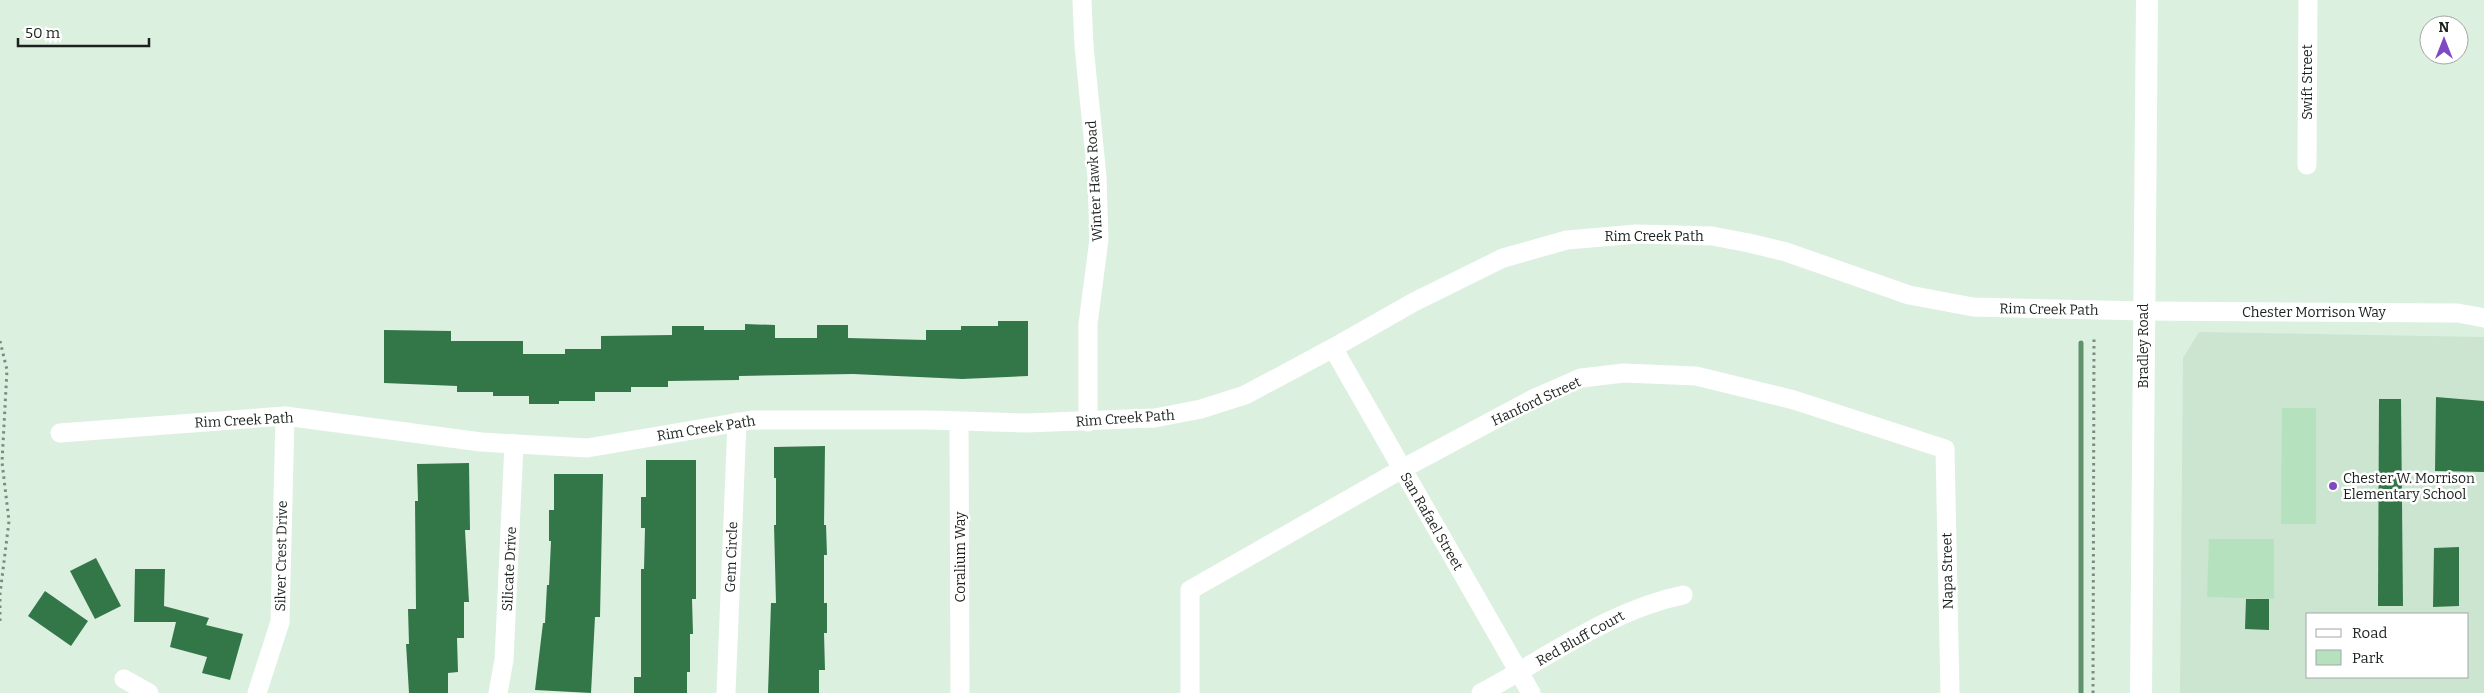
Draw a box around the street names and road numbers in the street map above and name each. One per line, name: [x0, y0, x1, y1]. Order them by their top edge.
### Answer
street label: Swift Street: [2299, 44, 2316, 120]
street label: Winter Hawk Road: [1083, 120, 1106, 242]
street label: Rim Creek Path: [1604, 228, 1704, 245]
street label: Rim Creek Path: [1999, 300, 2099, 319]
street label: Bradley Road: [2135, 304, 2152, 388]
street label: Chester Morrison Way: [2242, 304, 2387, 321]
street label: Hanford Street: [1489, 373, 1584, 430]
street label: Rim Creek Path: [1075, 407, 1175, 430]
street label: Rim Creek Path: [194, 409, 294, 432]
street label: Rim Creek Path: [656, 412, 757, 445]
street label: San Rafael Street: [1397, 469, 1467, 573]
street label: Silver Crest Drive: [272, 500, 291, 612]
street label: Coralium Way: [952, 511, 969, 602]
street label: Gem Circle: [722, 521, 741, 593]
street label: Silicate Drive: [499, 526, 520, 612]
street label: Napa Street: [1938, 532, 1957, 610]
street label: Red Bluff Court: [1533, 607, 1627, 670]

